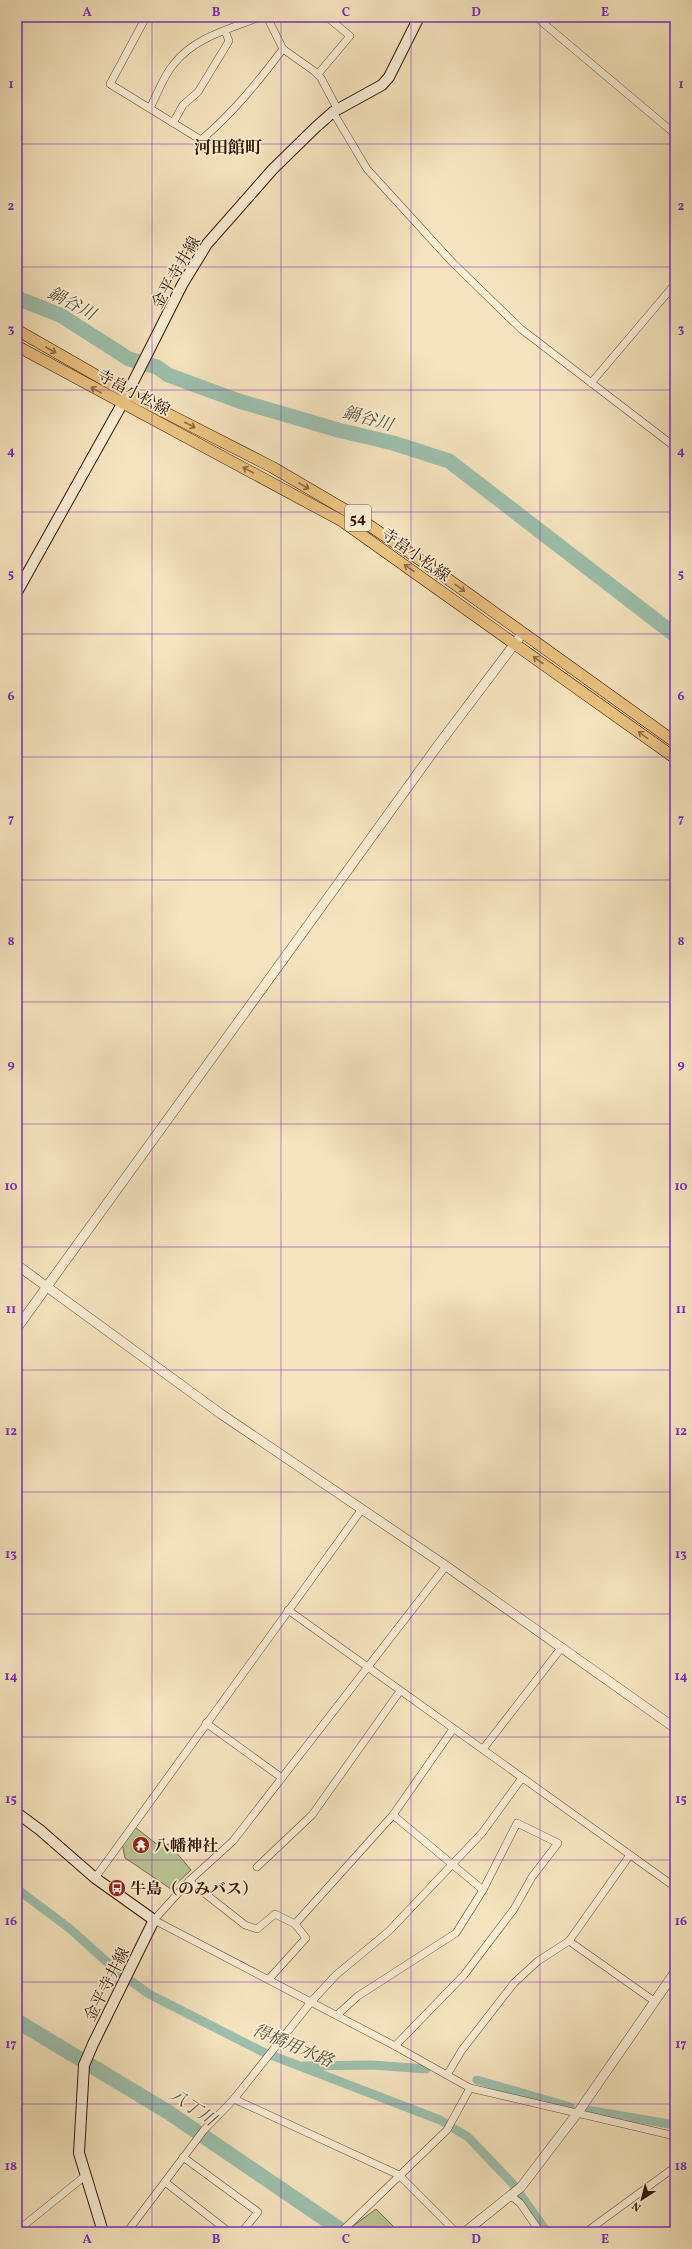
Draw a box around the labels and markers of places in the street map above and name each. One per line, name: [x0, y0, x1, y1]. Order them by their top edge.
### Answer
temple icon: 八幡神社: [131, 1835, 151, 1855]
place label: 八幡神社: [154, 1836, 218, 1858]
bus stop icon: 牛島（のみバス）: [107, 1878, 127, 1898]
place label: 牛島（のみバス）: [130, 1879, 258, 1901]

